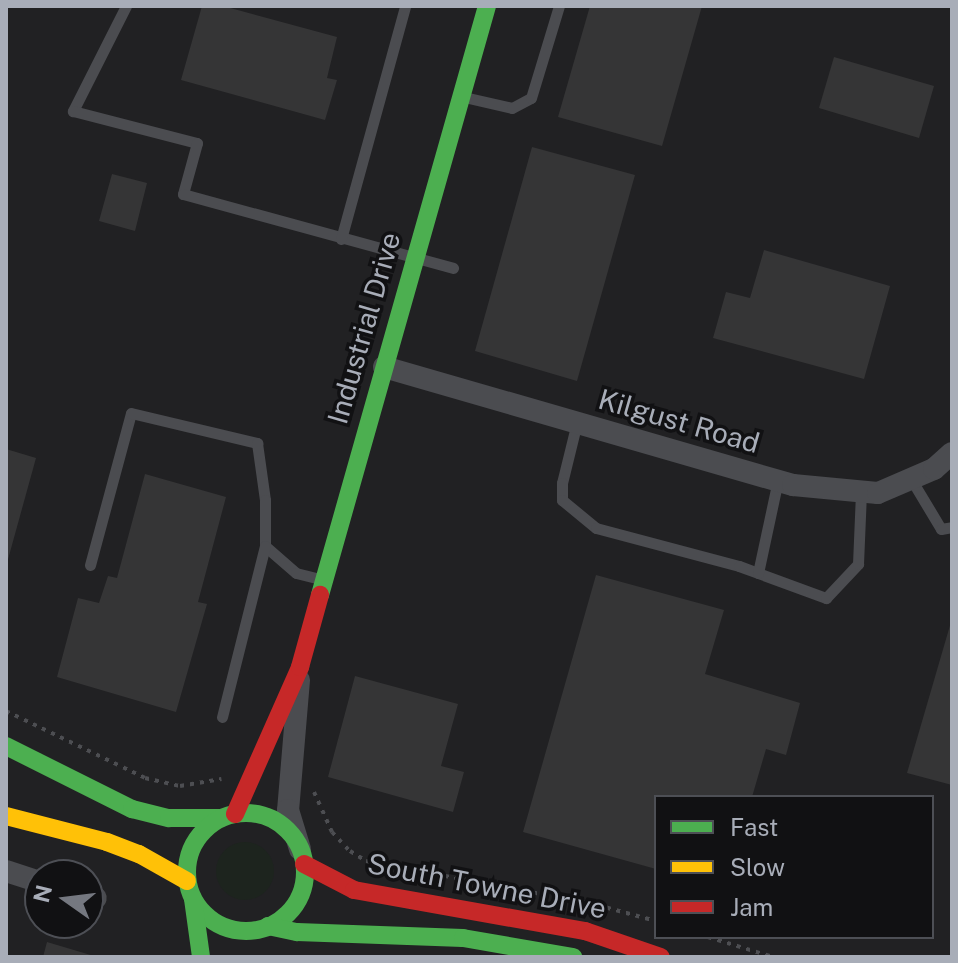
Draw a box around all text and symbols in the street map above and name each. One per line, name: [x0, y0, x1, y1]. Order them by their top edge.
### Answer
street label: Industrial Drive: [321, 228, 407, 428]
street label: Kilgust Road: [595, 382, 763, 460]
legend: [654, 795, 934, 939]
text: Fast: [730, 813, 778, 841]
street label: South Towne Drive: [365, 846, 609, 926]
text: Slow: [730, 853, 785, 881]
north arrow: [24, 859, 104, 939]
text: N: [28, 882, 57, 905]
text: Jam: [730, 893, 773, 921]

